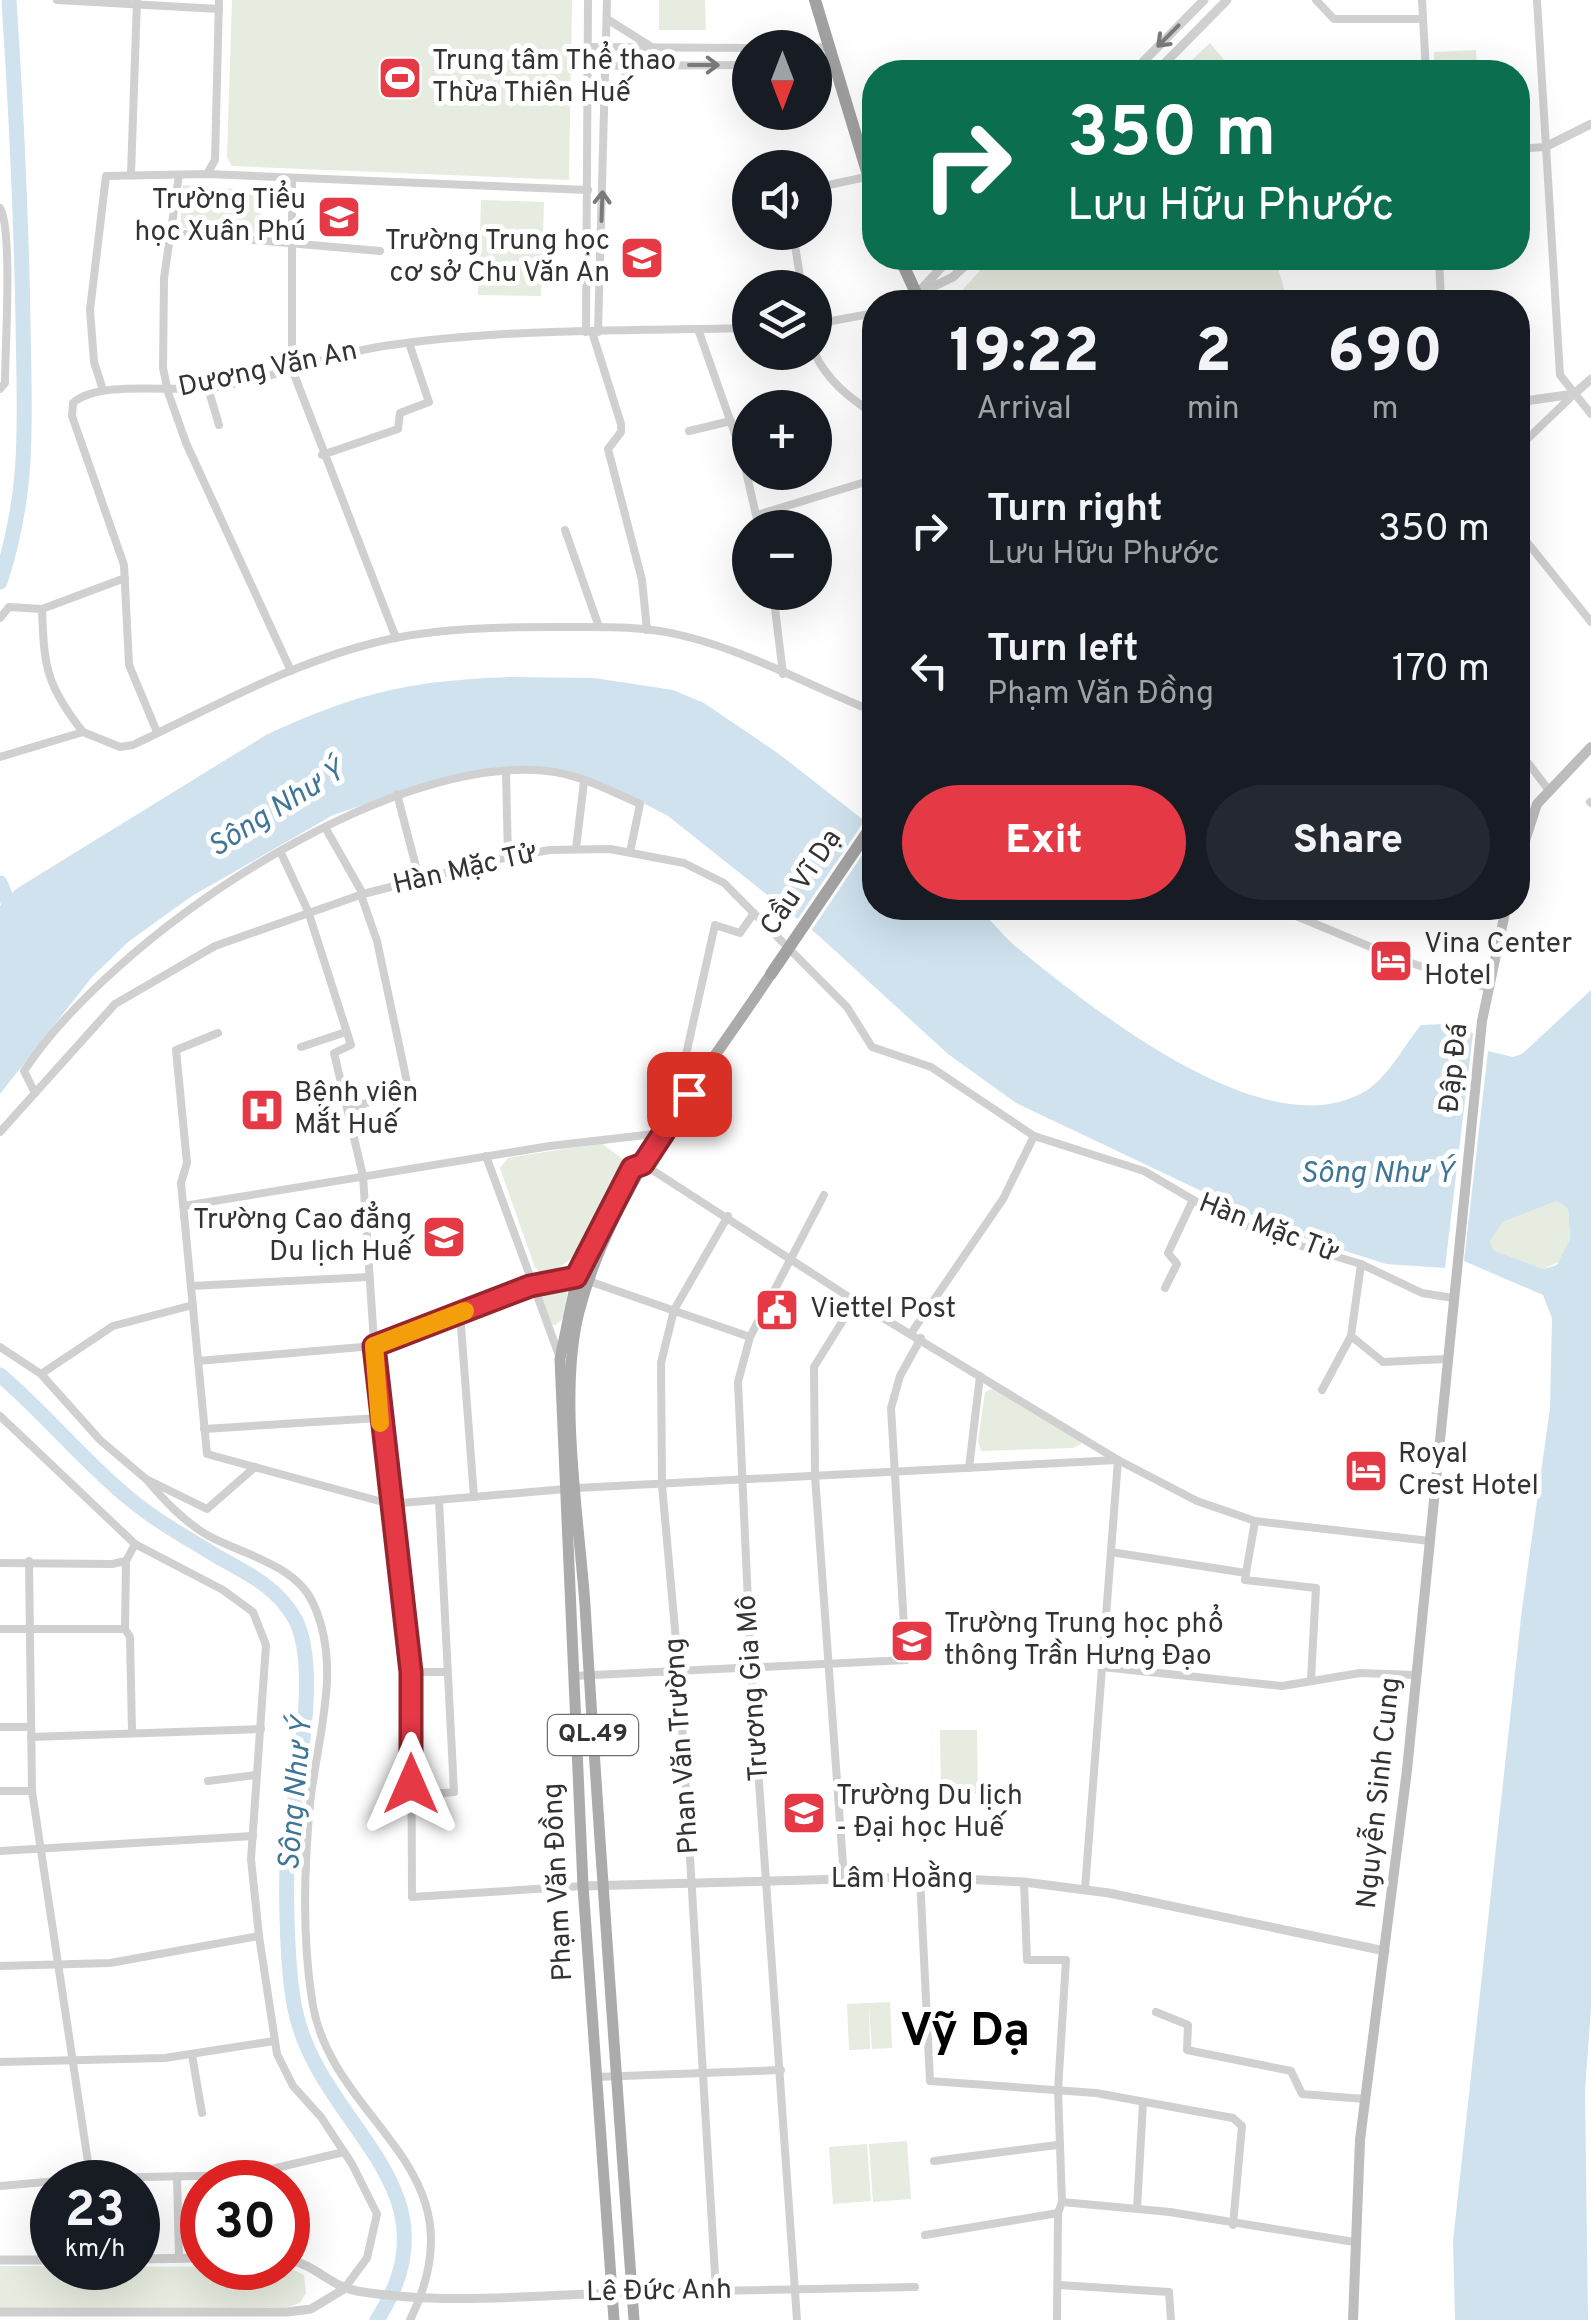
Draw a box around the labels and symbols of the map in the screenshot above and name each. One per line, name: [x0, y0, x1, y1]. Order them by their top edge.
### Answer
one-way arrow: [1157, 24, 1181, 48]
north arrow: [732, 30, 832, 130]
place label: Trung tâm Thể thao Thừa Thiên Huế: [432, 41, 676, 112]
sports icon: Trung tâm Thể thao Thừa Thiên Huế: [377, 55, 423, 101]
one-way arrow: [686, 56, 719, 74]
place label: Trường Tiểu học Xuân Phú: [134, 180, 306, 251]
one-way arrow: [593, 191, 612, 223]
school or university icon: Trường Tiểu học Xuân Phú: [316, 194, 362, 240]
place label: Trường Trung học cơ sở Chu Văn An: [385, 224, 610, 292]
school or university icon: Trường Trung học cơ sở Chu Văn An: [619, 235, 665, 281]
street label: Dương Văn An: [175, 333, 361, 407]
water label: Sông Như Ý: [201, 750, 354, 867]
street label: Cầu Vĩ Dạ: [752, 822, 851, 943]
street label: Hàn Mặc Tử: [390, 836, 540, 904]
place label: Vina Center Hotel: [1424, 927, 1572, 995]
hotel icon: Vina Center Hotel: [1368, 938, 1414, 984]
street label: Đập Đá: [1432, 1021, 1478, 1115]
pin: [647, 1052, 732, 1137]
place label: Bệnh viện Mắt Huế: [294, 1076, 418, 1144]
hospital icon: Bệnh viện Mắt Huế: [239, 1087, 285, 1133]
water label: Sông Như Ý: [1300, 1154, 1457, 1193]
street label: Hàn Mặc Tử: [1193, 1186, 1343, 1272]
place label: Trường Cao đẳng Du lịch Huế: [193, 1201, 416, 1271]
school or university icon: Trường Cao đẳng Du lịch Huế: [421, 1214, 467, 1260]
public building icon: Viettel Post: [754, 1287, 800, 1333]
place label: Viettel Post: [810, 1292, 956, 1328]
place label: Royal Crest Hotel: [1398, 1437, 1539, 1505]
hotel icon: Royal Crest Hotel: [1343, 1448, 1389, 1494]
street label: Trương Gia Mô: [730, 1594, 778, 1782]
place label: Trường Trung học phổ thông Trần Hưng Đạo: [944, 1604, 1224, 1675]
school or university icon: Trường Trung học phổ thông Trần Hưng Đạo: [889, 1618, 935, 1664]
street label: Phan Văn Trường: [657, 1637, 709, 1855]
street label: Nguyễn Sinh Cung: [1348, 1675, 1410, 1911]
water label: Sông Như Ý: [270, 1713, 322, 1872]
road number: QL.49: [548, 1715, 638, 1755]
position arrow: [359, 1732, 463, 1836]
place label: Trường Du lịch - Đại học Huế: [836, 1779, 1023, 1847]
street label: Phạm Văn Đồng: [535, 1782, 582, 1982]
school or university icon: Trường Du lịch - Đại học Huế: [781, 1790, 827, 1836]
street label: Lâm Hoằng: [831, 1860, 973, 1898]
district label: Vỹ Dạ: [900, 2003, 1030, 2063]
speed limit sign: 30: [180, 2160, 310, 2290]
street label: Lê Đức Anh: [586, 2273, 732, 2311]

